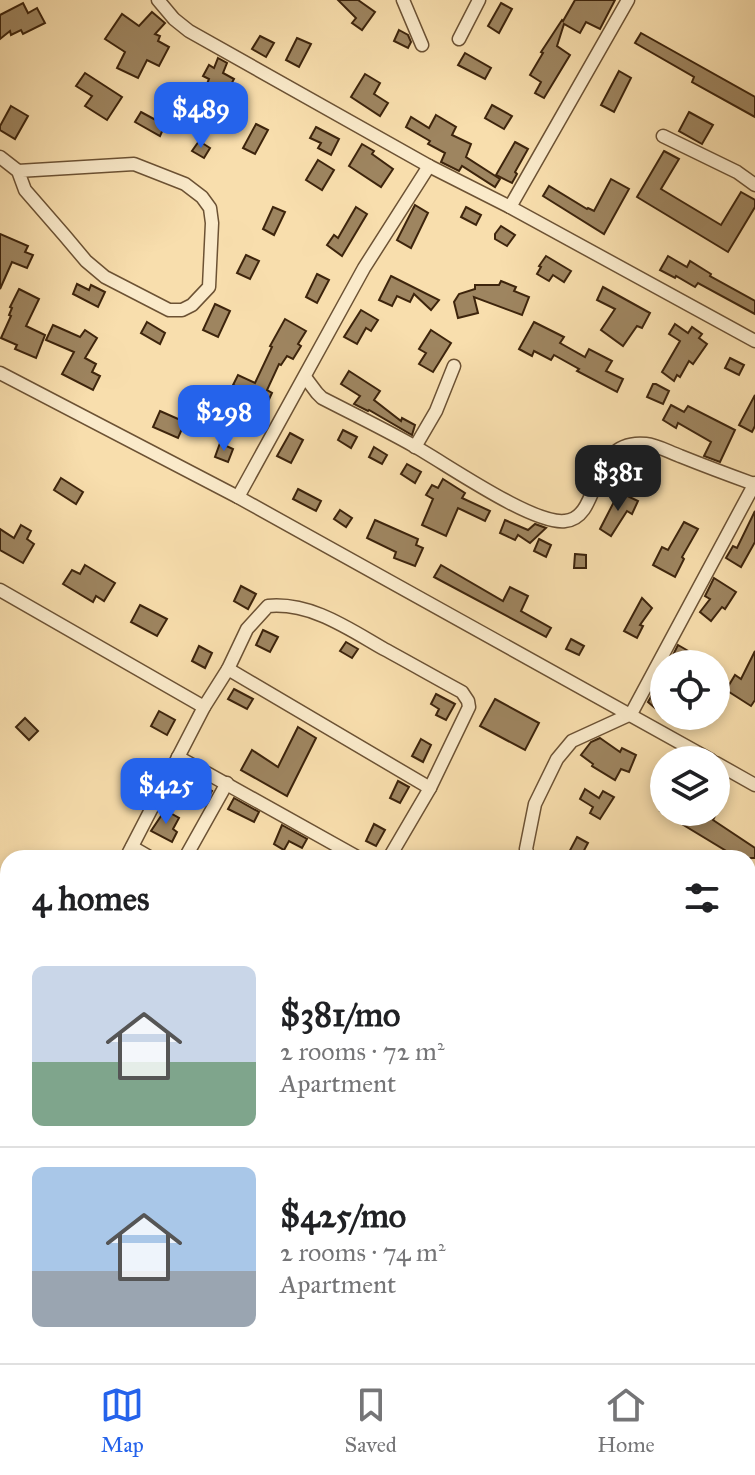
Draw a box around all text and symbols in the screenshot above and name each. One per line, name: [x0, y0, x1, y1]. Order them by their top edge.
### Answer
pin: $489: [154, 82, 248, 150]
text: $489: [172, 92, 230, 124]
pin: $298: [177, 385, 271, 453]
text: $298: [196, 395, 252, 427]
pin: $381: [571, 445, 665, 513]
text: $381: [593, 455, 643, 487]
map controls: [650, 650, 730, 826]
button: locate: [650, 650, 730, 730]
button: layers: [650, 746, 730, 826]
pin: $425: [119, 758, 213, 826]
text: $425: [139, 768, 193, 800]
icon: filters: [680, 876, 724, 920]
text: 4 homes: [32, 878, 149, 919]
text: $381/mo: [280, 994, 401, 1035]
icon: home: [96, 998, 192, 1094]
text: 2 rooms · 72 m²: [280, 1035, 444, 1067]
text: Apartment: [280, 1067, 396, 1099]
text: $425/mo: [280, 1195, 406, 1236]
icon: home: [96, 1199, 192, 1295]
text: 2 rooms · 74 m²: [280, 1236, 446, 1268]
text: Apartment: [280, 1268, 396, 1300]
tab: Map: [100, 1383, 144, 1458]
tab: Saved: [345, 1383, 397, 1458]
tab: Home: [597, 1383, 655, 1458]

